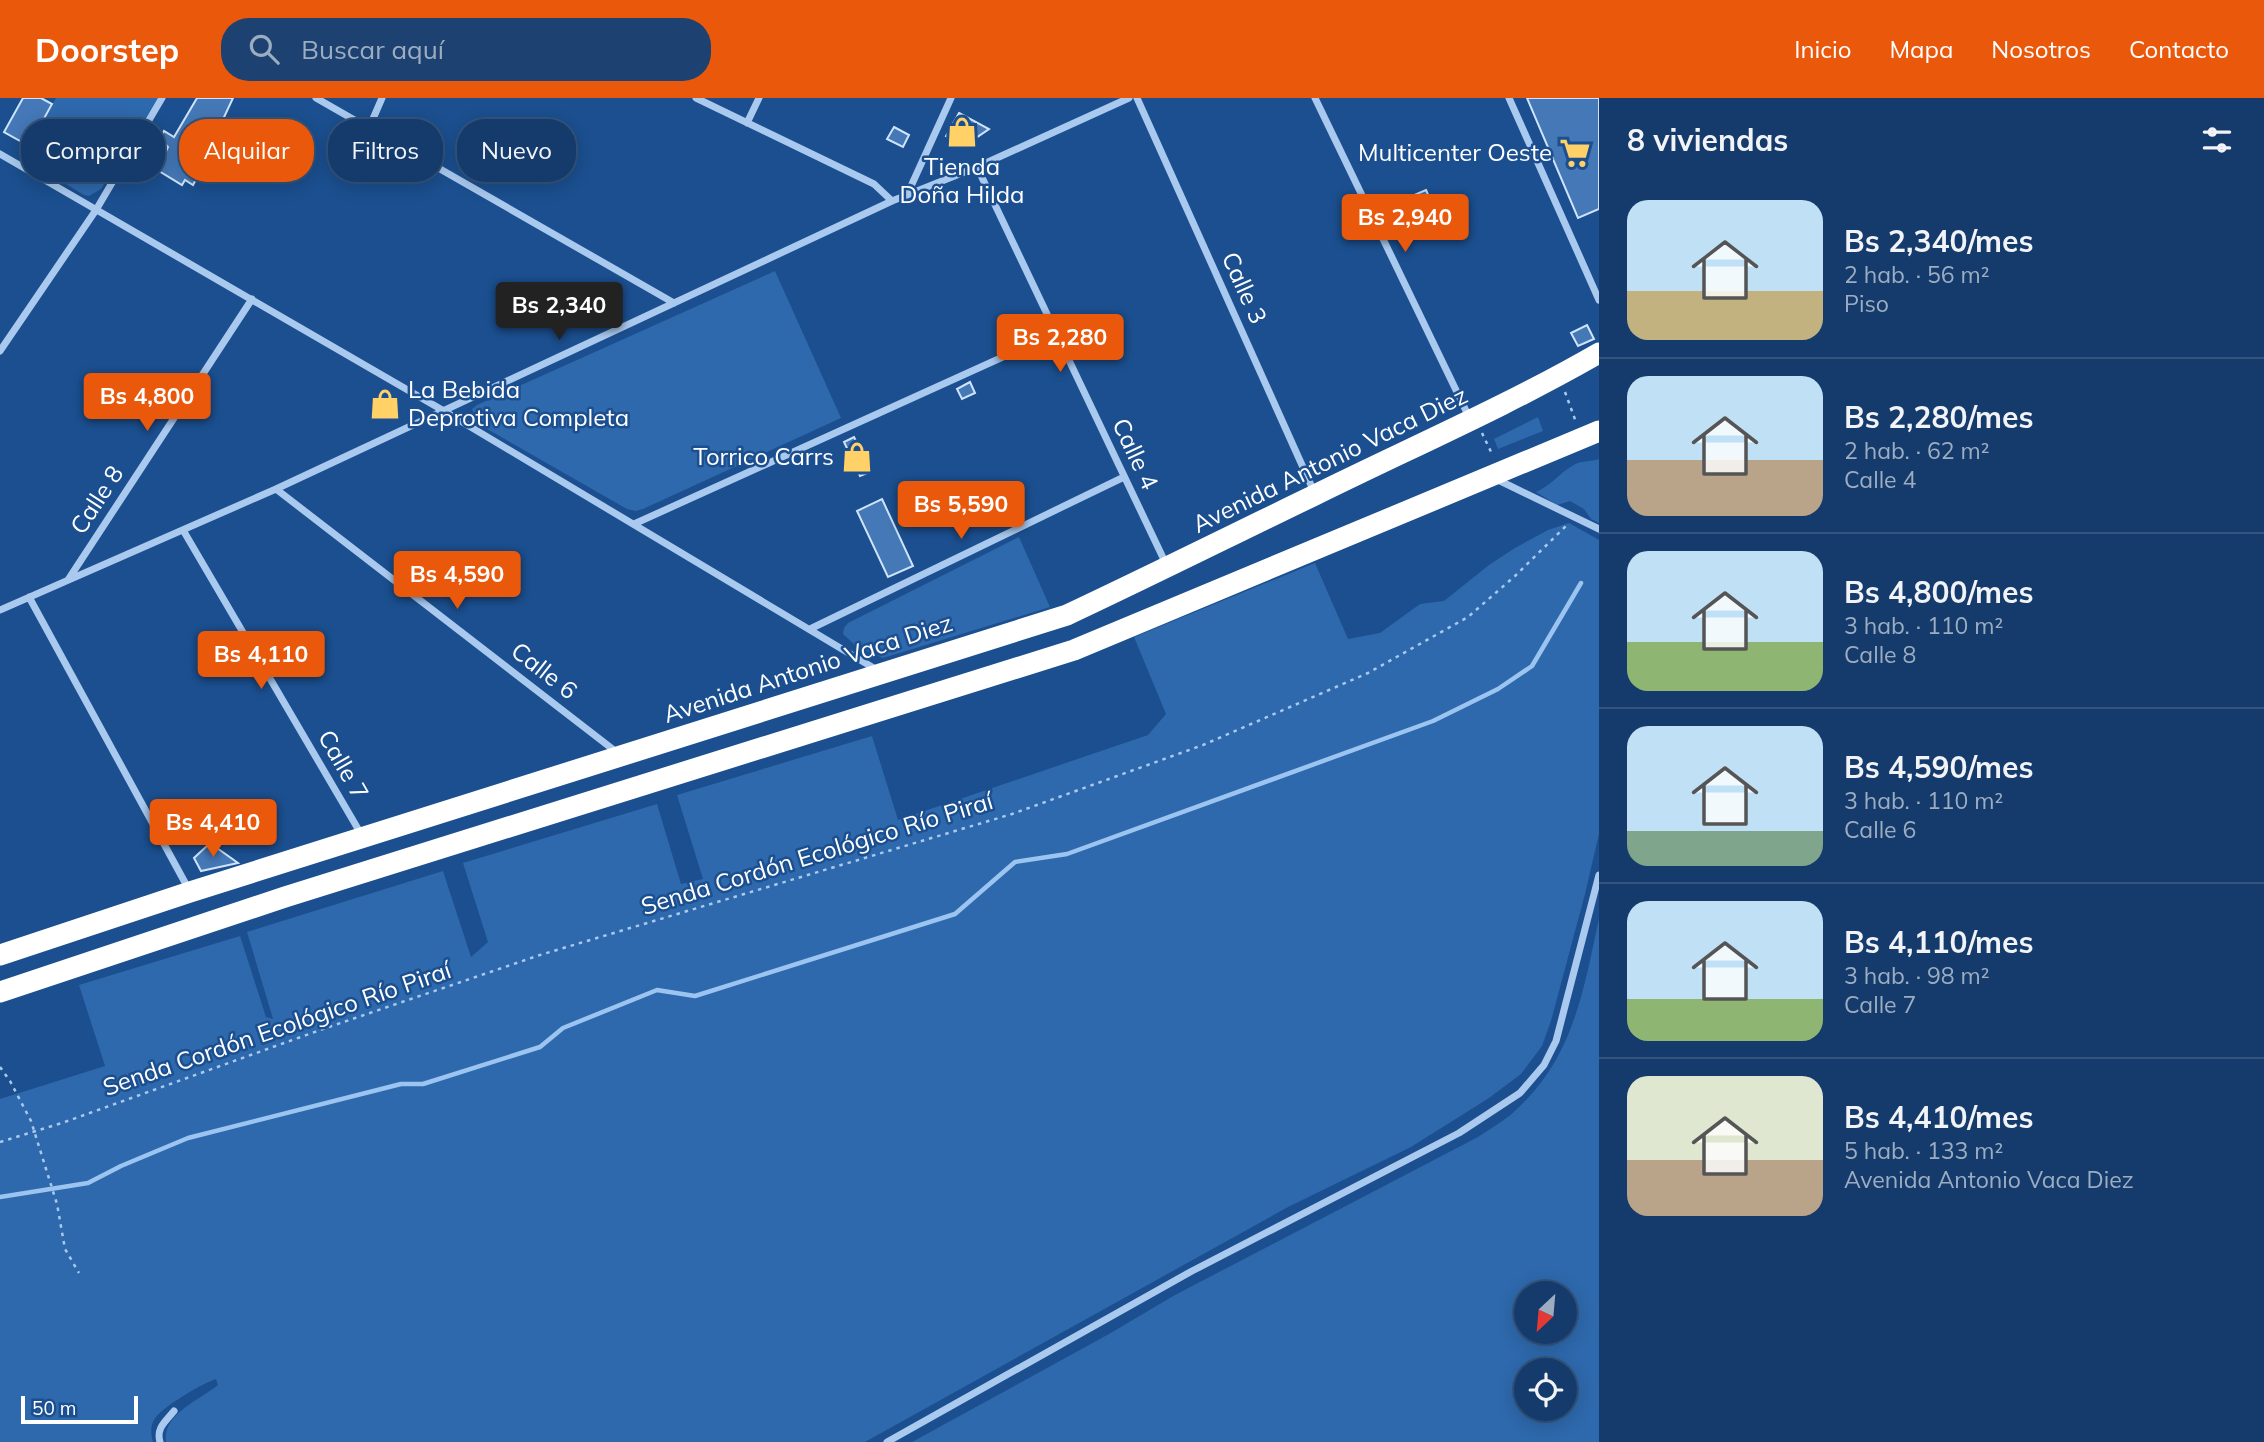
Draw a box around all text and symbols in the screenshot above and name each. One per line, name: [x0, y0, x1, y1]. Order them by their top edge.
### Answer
search box: [221, 18, 711, 81]
text: Doorstep: [35, 29, 179, 70]
icon: search: [245, 30, 283, 68]
text: Buscar aquí: [301, 33, 444, 66]
text: Inicio: [1794, 34, 1851, 64]
text: Mapa: [1889, 34, 1953, 64]
text: Nosotros: [1991, 34, 2091, 64]
text: Contacto: [2129, 34, 2229, 64]
shop icon: Tienda Doña Hilda: [945, 115, 979, 149]
chip: Comprar: [21, 119, 165, 182]
chip: Alquilar: [179, 119, 314, 182]
chip: Filtros: [328, 119, 443, 182]
chip: Nuevo: [457, 119, 576, 182]
text: 8 viviendas: [1627, 121, 1788, 159]
icon: filters: [2198, 121, 2236, 159]
supermarket icon: Multicenter Oeste: [1558, 136, 1592, 170]
place label: Multicenter Oeste: [1358, 137, 1552, 167]
place label: Tienda Doña Hilda: [900, 151, 1024, 209]
pin: Bs 2,940: [1333, 194, 1477, 254]
text: Bs 2,940: [1358, 202, 1452, 231]
text: Bs 2,340/mes: [1844, 222, 2034, 260]
icon: home: [1683, 228, 1767, 312]
street label: Calle 3: [1216, 247, 1274, 328]
text: 2 hab. · 56 m²: [1844, 260, 1989, 289]
pin: Bs 2,340: [487, 282, 631, 342]
text: Piso: [1844, 289, 1889, 318]
text: Bs 2,340: [512, 290, 606, 319]
pin: Bs 2,280: [988, 314, 1132, 374]
text: Bs 2,280: [1013, 322, 1107, 351]
pin: Bs 4,800: [75, 374, 219, 433]
place label: La Bebida Deprotiva Completa: [408, 374, 629, 432]
street label: Avenida Antonio Vaca Diez: [1187, 379, 1472, 539]
text: Bs 4,800: [100, 381, 194, 410]
shop icon: La Bebida Deprotiva Completa: [368, 387, 402, 421]
text: Bs 2,280/mes: [1844, 398, 2034, 436]
icon: home: [1683, 404, 1767, 488]
street label: Calle 4: [1106, 413, 1165, 494]
text: 2 hab. · 62 m²: [1844, 436, 1989, 465]
shop icon: Torrico Carrs: [840, 440, 874, 474]
place label: Torrico Carrs: [693, 441, 834, 471]
street label: Calle 8: [63, 460, 129, 539]
text: Calle 4: [1844, 465, 1916, 494]
pin: Bs 5,590: [889, 482, 1033, 541]
text: Bs 5,590: [914, 489, 1008, 518]
pin: Bs 4,590: [385, 552, 529, 611]
text: Bs 4,590: [410, 559, 504, 588]
text: Bs 4,800/mes: [1844, 573, 2034, 611]
icon: home: [1683, 579, 1767, 663]
street label: Avenida Antonio Vaca Diez: [659, 607, 956, 729]
text: 3 hab. · 110 m²: [1844, 611, 2003, 640]
pin: Bs 4,110: [189, 632, 333, 691]
street label: Calle 6: [506, 635, 584, 705]
text: Bs 4,110: [214, 639, 308, 668]
text: Calle 8: [1844, 640, 1916, 669]
street label: Calle 7: [312, 724, 376, 805]
text: Bs 4,590/mes: [1844, 748, 2034, 786]
icon: home: [1683, 754, 1767, 838]
street label: Senda Cordón Ecológico Río Piraí: [637, 785, 997, 921]
text: 3 hab. · 110 m²: [1844, 786, 2003, 815]
pin: Bs 4,410: [141, 800, 285, 859]
text: Bs 4,410: [166, 807, 260, 836]
text: Calle 6: [1844, 815, 1916, 844]
text: Bs 4,110/mes: [1844, 923, 2034, 961]
icon: home: [1683, 929, 1767, 1013]
street label: Senda Cordón Ecológico Río Piraí: [99, 954, 456, 1102]
text: 3 hab. · 98 m²: [1844, 961, 1989, 990]
text: Calle 7: [1844, 990, 1916, 1019]
text: Bs 4,410/mes: [1844, 1098, 2034, 1136]
icon: home: [1683, 1104, 1767, 1188]
text: 5 hab. · 133 m²: [1844, 1136, 2003, 1165]
text: Avenida Antonio Vaca Diez: [1844, 1165, 2134, 1194]
north arrow: [1514, 1281, 1577, 1344]
map controls: [1514, 1281, 1577, 1421]
button: locate: [1514, 1358, 1577, 1421]
scale bar: [21, 1393, 138, 1425]
text: 50 m: [32, 1396, 76, 1420]

